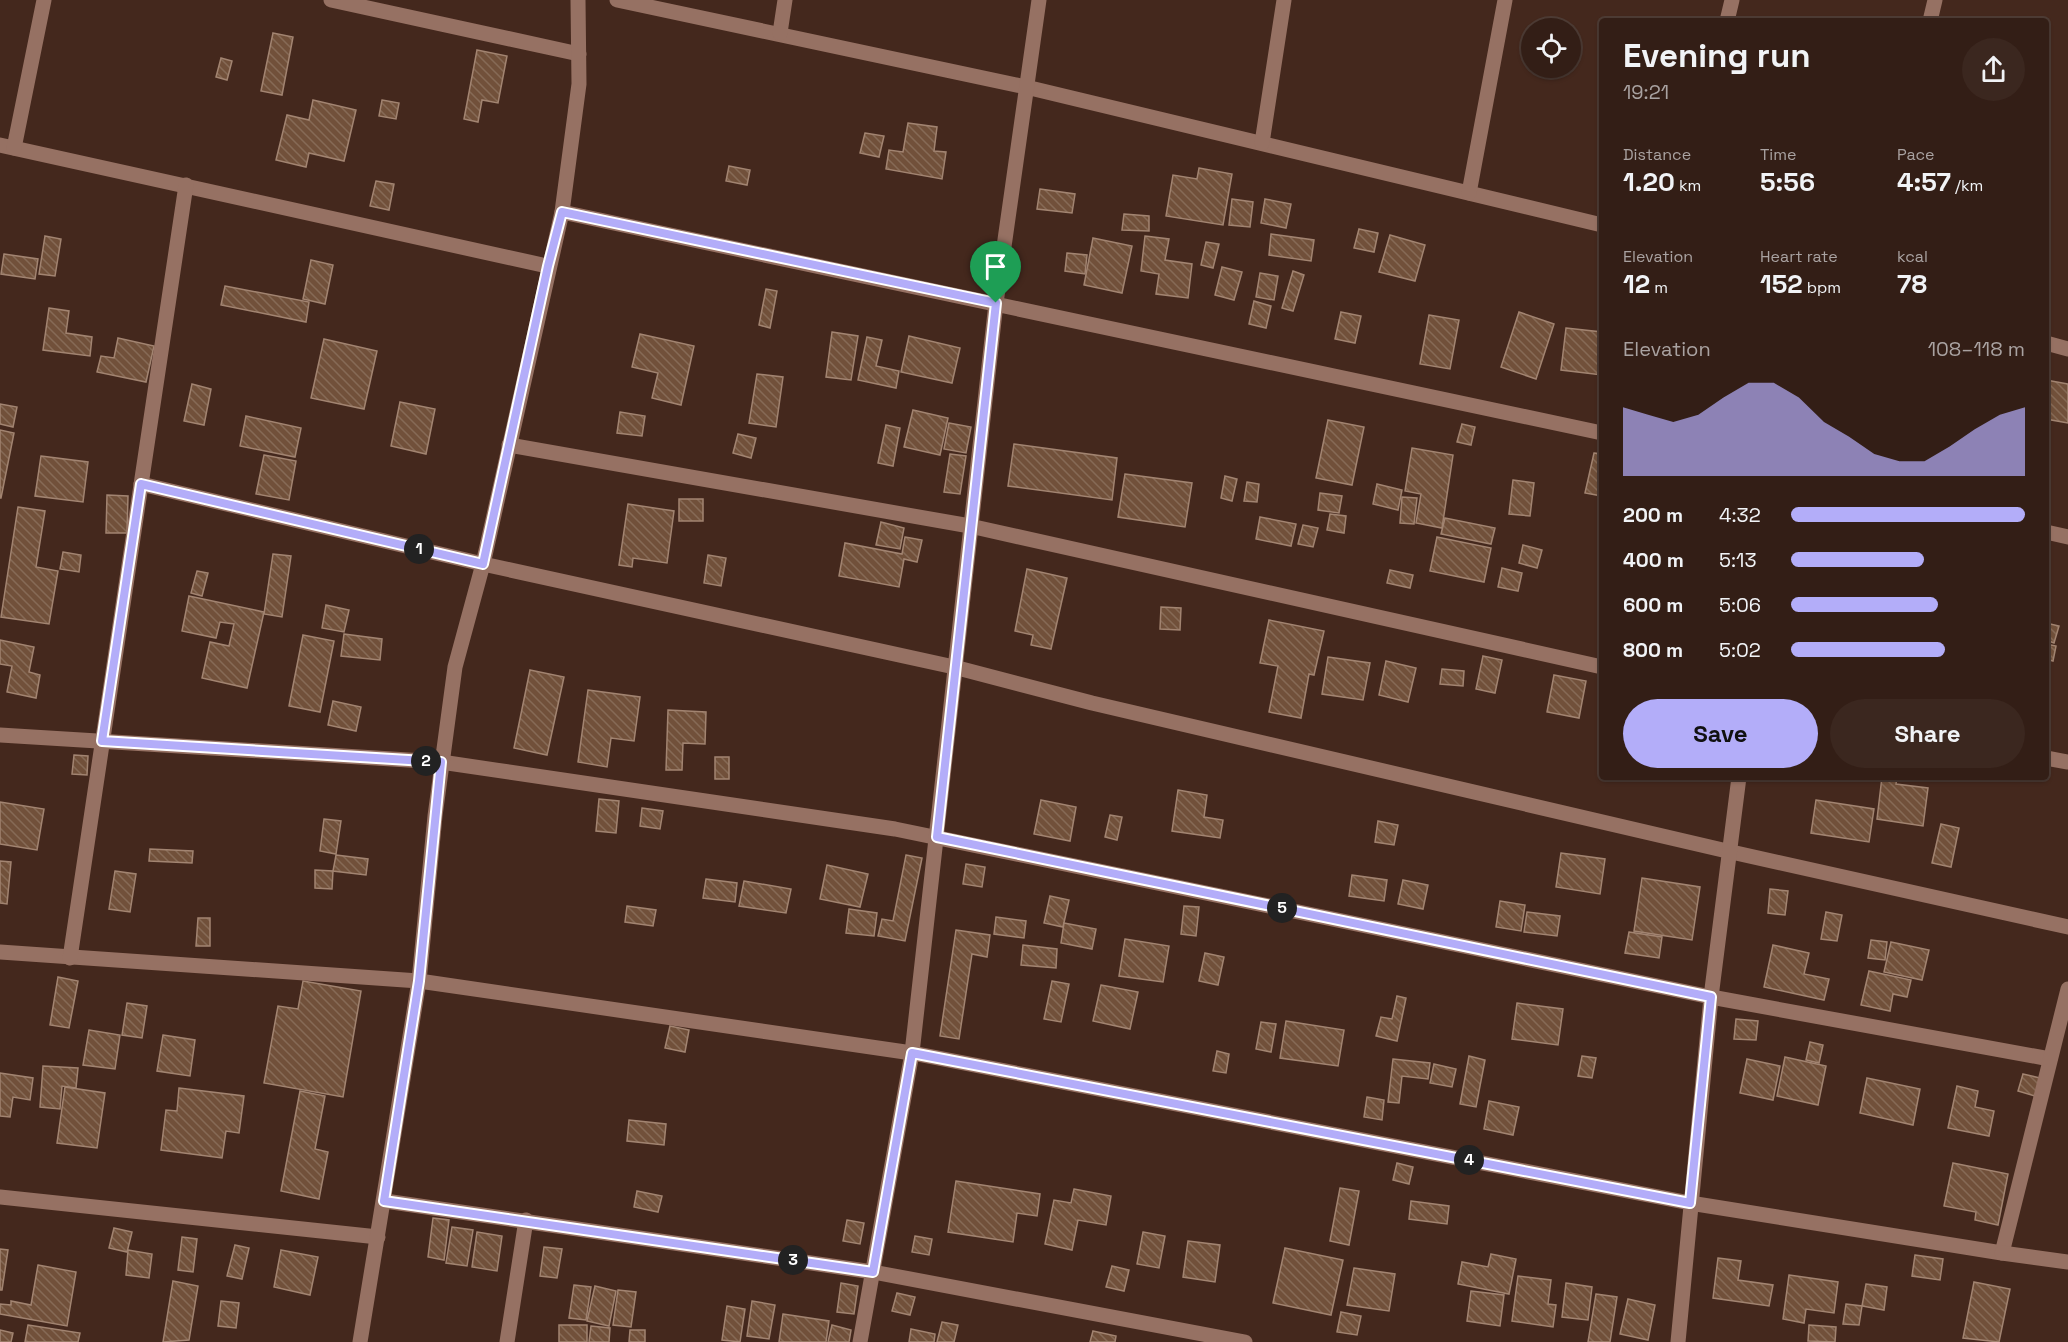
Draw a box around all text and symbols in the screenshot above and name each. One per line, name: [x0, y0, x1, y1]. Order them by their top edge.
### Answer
map controls: [1521, 18, 1581, 78]
button: locate: [1521, 18, 1581, 78]
text: Evening run: [1623, 35, 1811, 77]
button: share: [1962, 38, 2025, 101]
text: 19:21: [1623, 79, 1669, 105]
text: Distance: [1623, 144, 1691, 165]
text: Time: [1760, 144, 1796, 165]
text: Pace: [1897, 144, 1934, 165]
text: 1.20: [1623, 165, 1675, 199]
text: 5:56: [1760, 165, 1815, 199]
text: 4:57: [1897, 165, 1951, 199]
text: km: [1675, 175, 1701, 196]
text: /km: [1951, 175, 1983, 196]
pin: [970, 241, 1021, 303]
text: Elevation: [1623, 246, 1693, 267]
text: Heart rate: [1760, 246, 1838, 267]
text: kcal: [1897, 246, 1928, 267]
icon: arrive: [979, 250, 1012, 283]
text: 12: [1623, 267, 1650, 301]
text: 152: [1760, 267, 1803, 301]
text: 78: [1897, 267, 1927, 301]
text: m: [1650, 277, 1668, 298]
text: bpm: [1803, 277, 1841, 298]
text: Elevation: [1623, 336, 1711, 362]
text: 108–118 m: [1928, 336, 2025, 362]
text: 200 m: [1623, 502, 1683, 528]
text: 4:32: [1719, 502, 1761, 528]
pin: 1: [404, 534, 434, 564]
text: 1: [415, 538, 423, 559]
text: 400 m: [1623, 547, 1684, 573]
text: 5:13: [1719, 547, 1756, 573]
text: 600 m: [1623, 592, 1683, 618]
text: 5:06: [1719, 592, 1761, 618]
text: 800 m: [1623, 637, 1683, 663]
text: 5:02: [1719, 637, 1761, 663]
button: Save: [1623, 699, 1818, 768]
button: Share: [1830, 699, 2025, 768]
pin: 2: [411, 746, 441, 776]
text: 2: [421, 750, 431, 771]
pin: 5: [1267, 893, 1297, 923]
text: 5: [1277, 897, 1287, 918]
pin: 4: [1454, 1145, 1484, 1175]
text: 4: [1464, 1149, 1474, 1170]
pin: 3: [778, 1245, 808, 1275]
text: 3: [788, 1249, 798, 1270]

